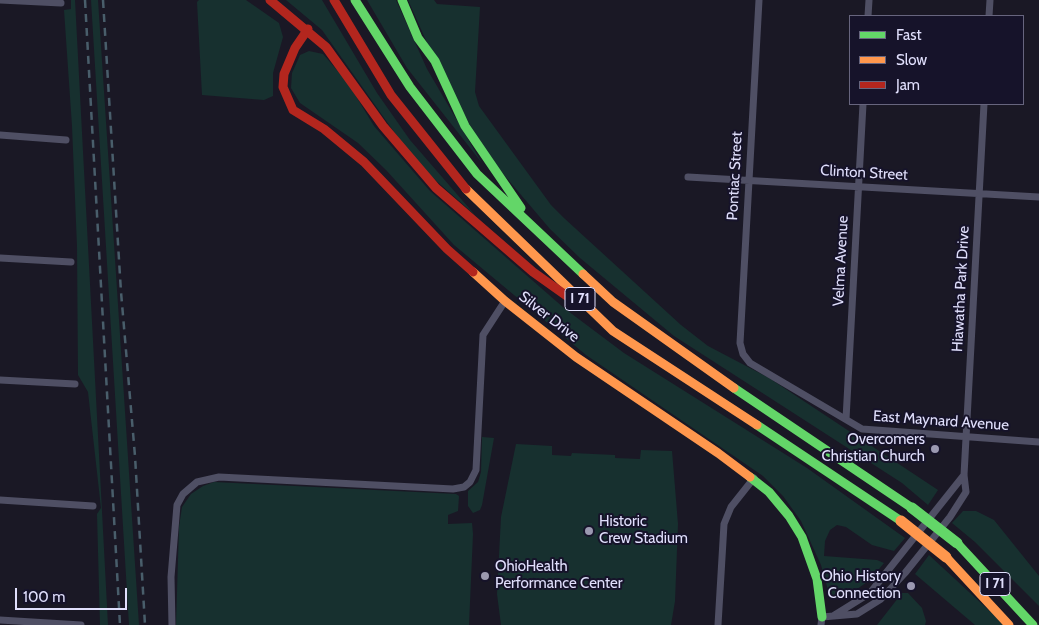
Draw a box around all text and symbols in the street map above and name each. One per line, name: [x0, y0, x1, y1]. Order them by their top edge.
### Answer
legend: [849, 15, 1024, 105]
text: Fast: [896, 26, 921, 44]
text: Slow: [896, 51, 927, 69]
text: Jam: [896, 76, 920, 94]
street label: Pontiac Street: [724, 131, 746, 221]
street label: Clinton Street: [820, 162, 908, 184]
street label: Velma Avenue: [830, 215, 852, 307]
street label: Hiawatha Park Drive: [949, 225, 973, 353]
street label: Silver Drive: [515, 288, 583, 346]
road number: I 71: [565, 288, 595, 310]
street label: East Maynard Avenue: [872, 407, 1010, 435]
place label: Overcomers Christian Church: [822, 431, 925, 466]
marker: Overcomers Christian Church: [929, 443, 941, 455]
place label: Historic Crew Stadium: [599, 513, 688, 548]
marker: Historic Crew Stadium: [583, 525, 595, 537]
place label: OhioHealth Performance Center: [495, 558, 622, 593]
place label: Ohio History Connection: [821, 568, 901, 603]
marker: OhioHealth Performance Center: [479, 570, 491, 582]
road number: I 71: [980, 572, 1010, 596]
scale bar: [18, 578, 130, 610]
marker: Ohio History Connection: [905, 580, 917, 592]
text: 100 m: [23, 588, 65, 606]

